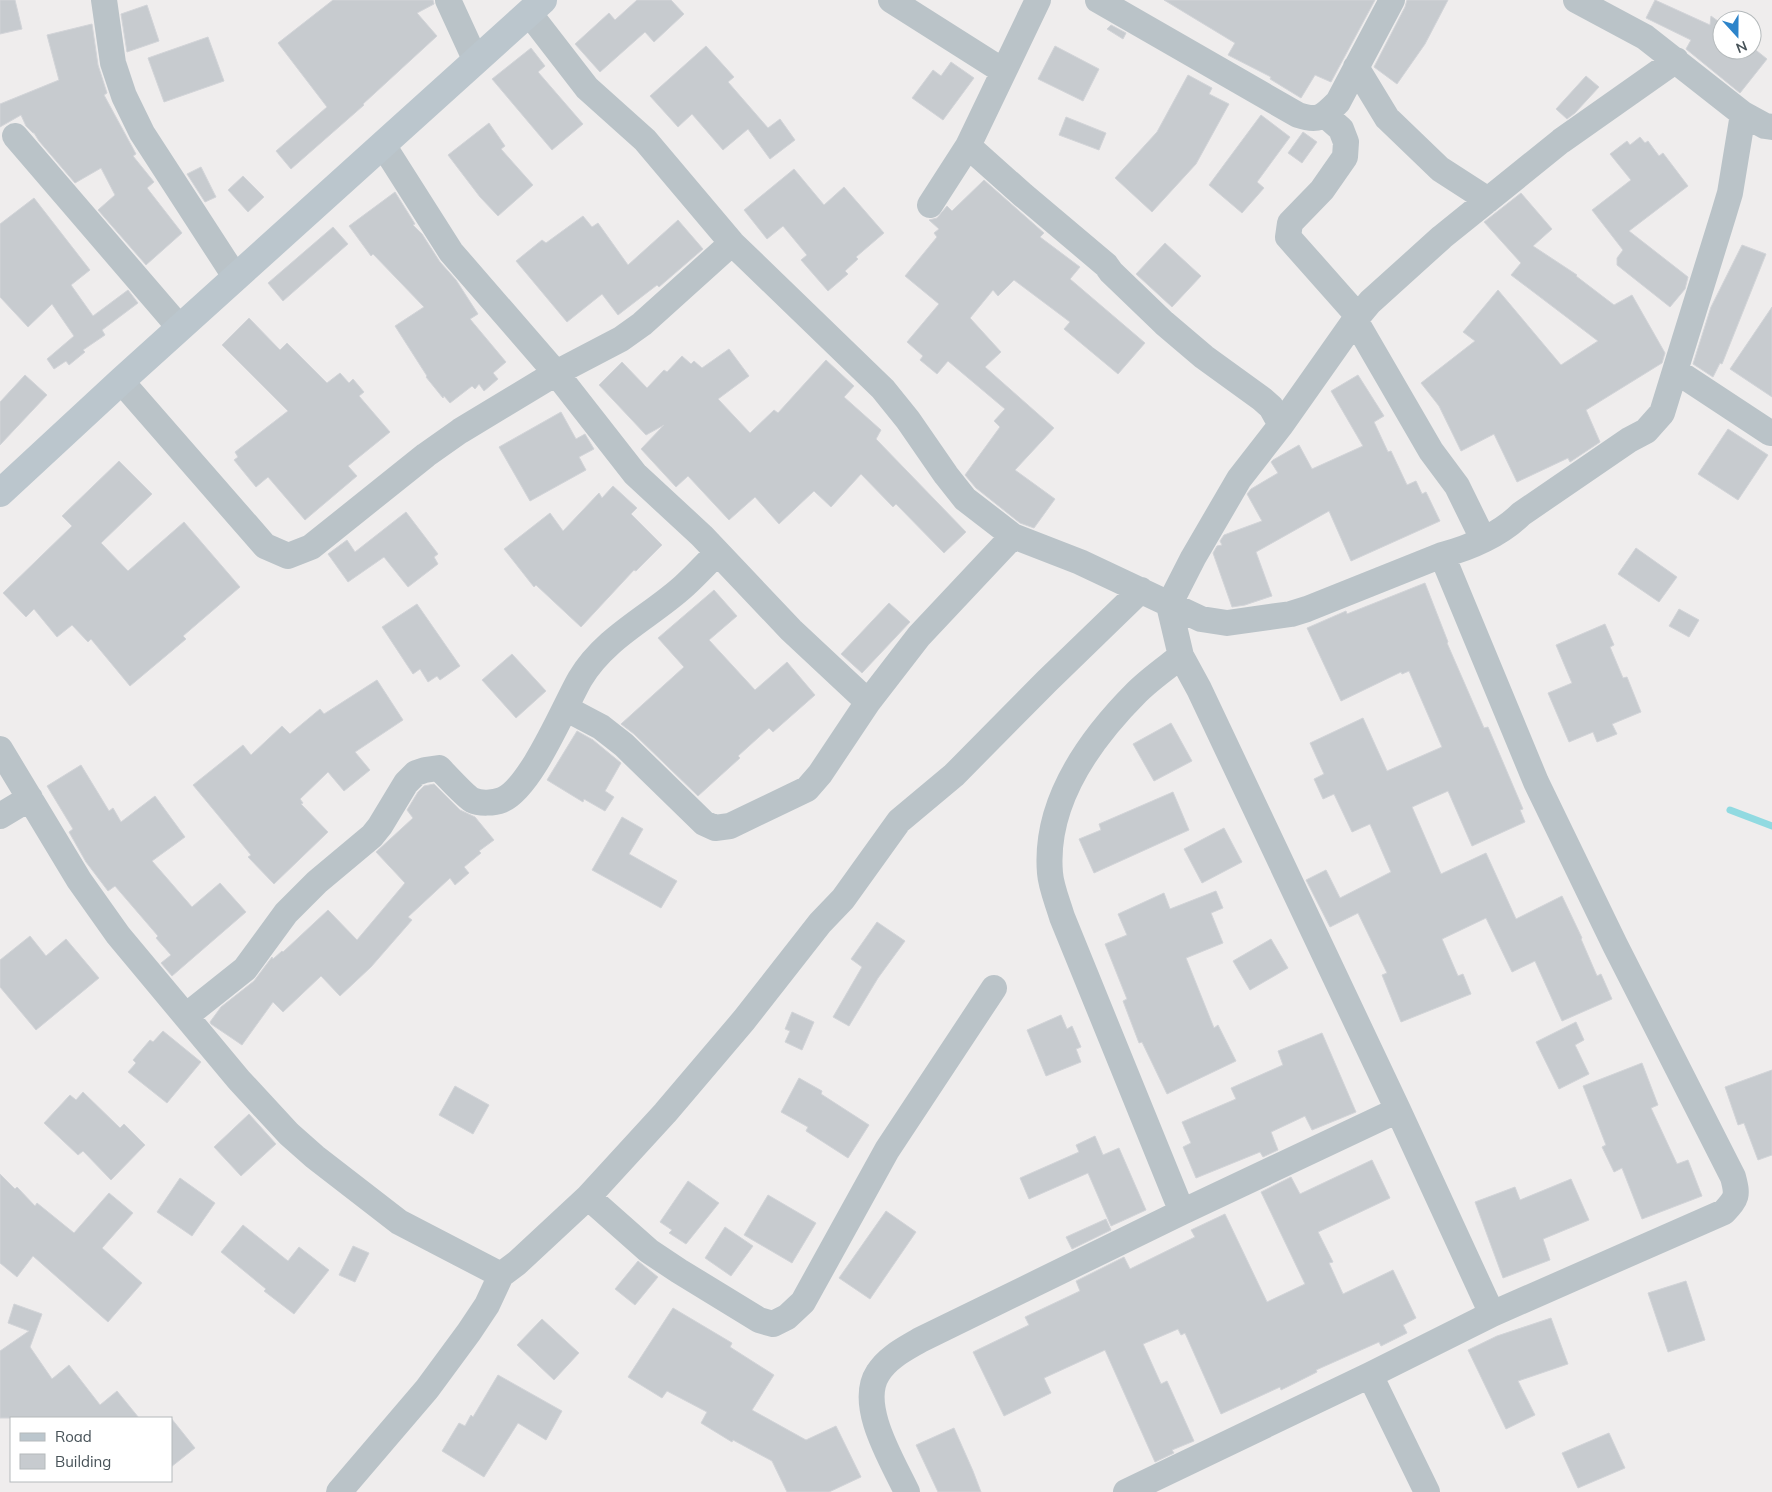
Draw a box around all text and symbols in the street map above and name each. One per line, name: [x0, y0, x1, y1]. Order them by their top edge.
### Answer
north arrow: [1712, 10, 1762, 60]
text: N: [1733, 37, 1750, 57]
legend: [10, 1417, 172, 1482]
text: Road: [55, 1427, 92, 1446]
text: Building: [55, 1452, 111, 1471]

